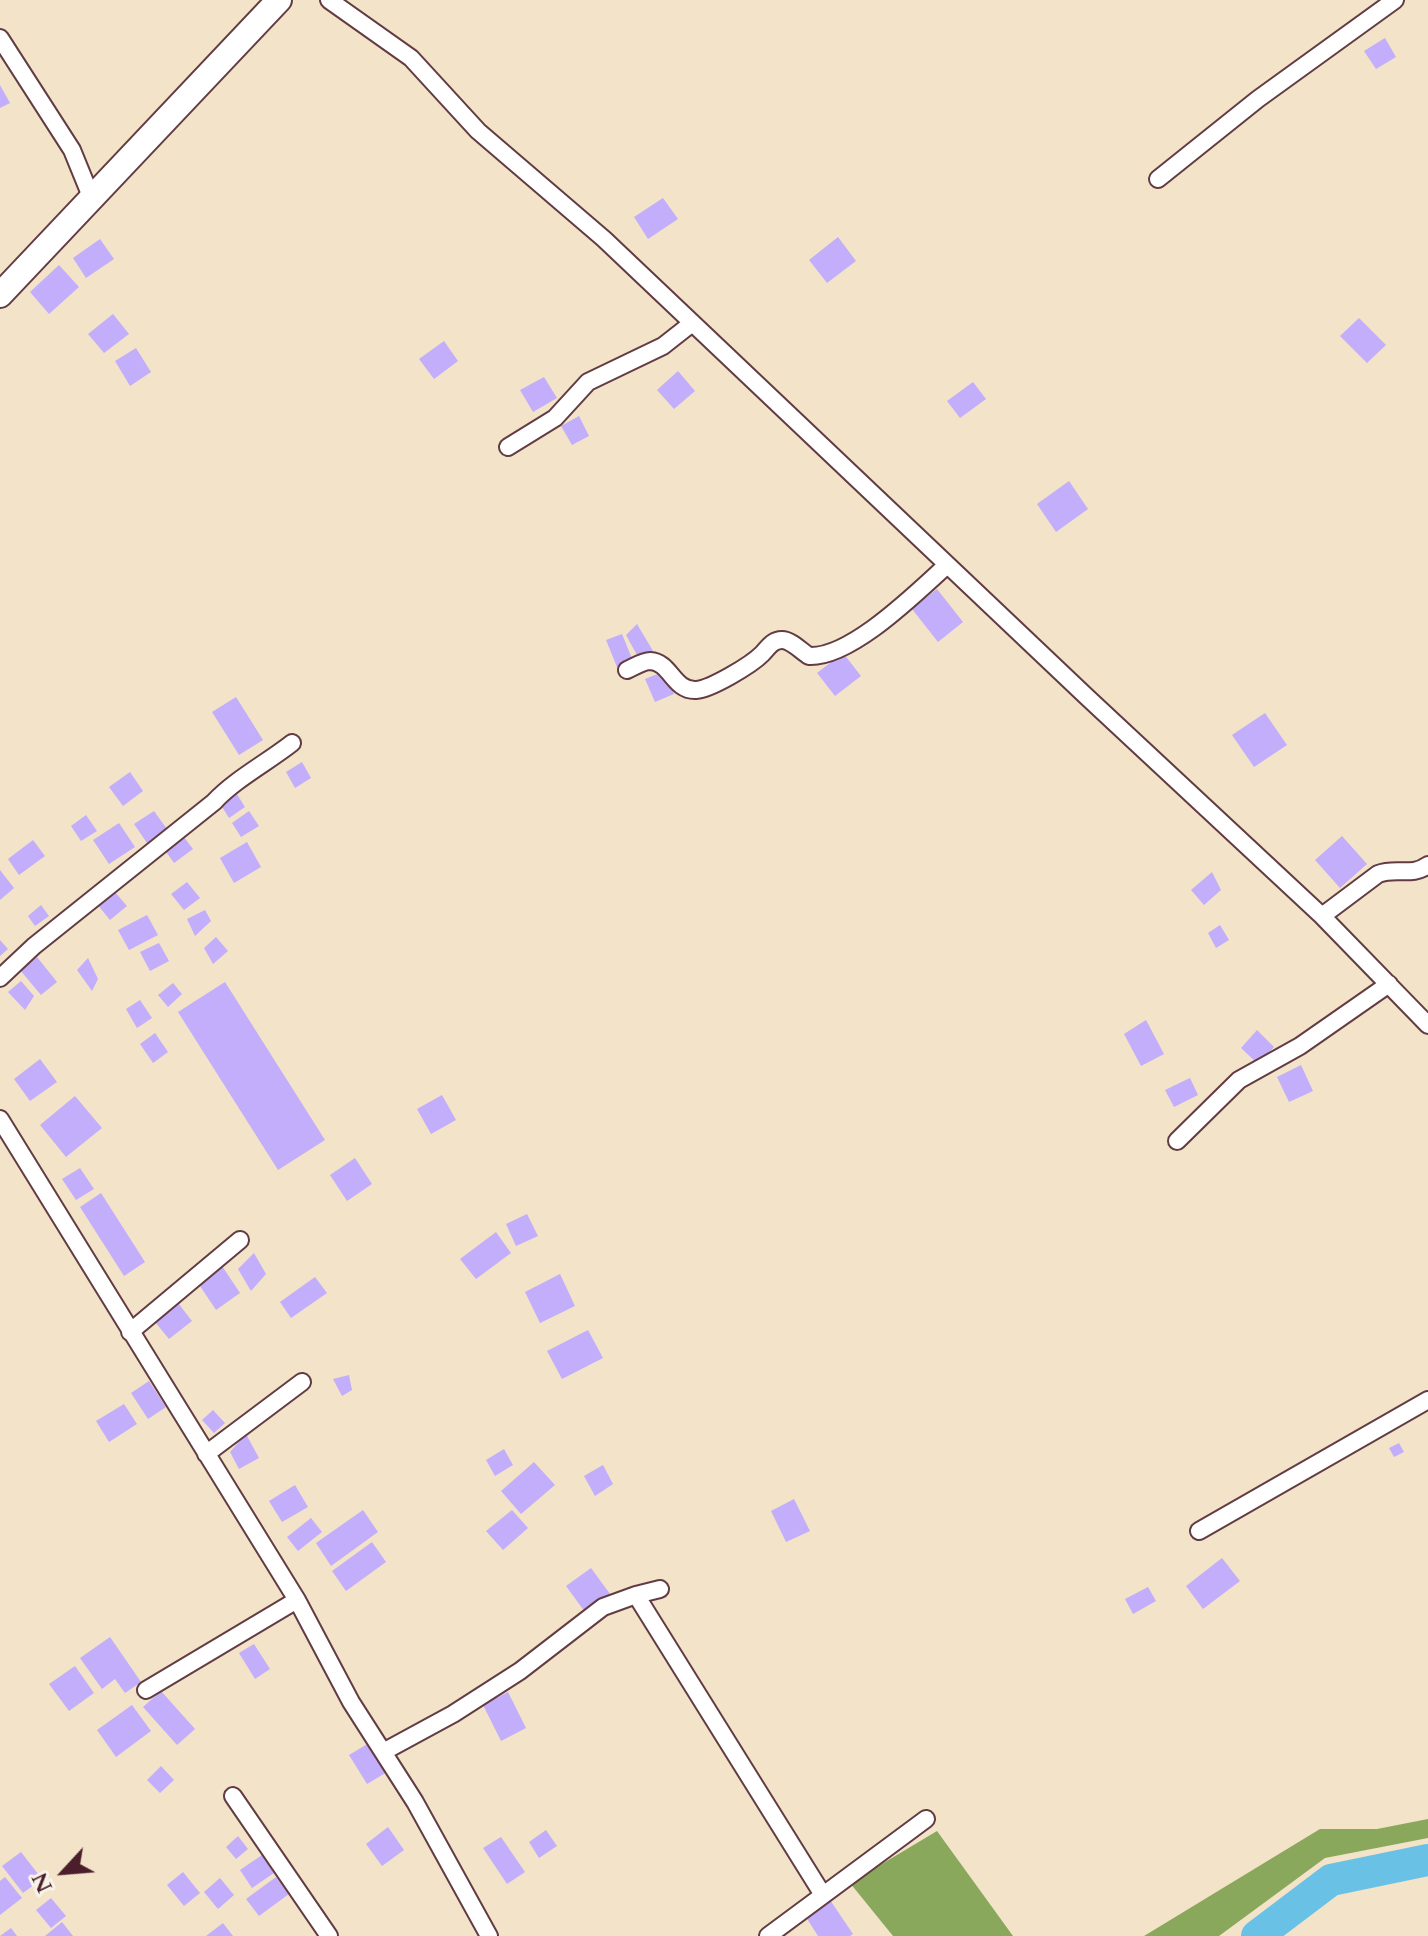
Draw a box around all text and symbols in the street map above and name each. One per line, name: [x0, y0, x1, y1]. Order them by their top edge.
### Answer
north arrow: [24, 1832, 104, 1912]
text: N: [25, 1867, 60, 1898]

